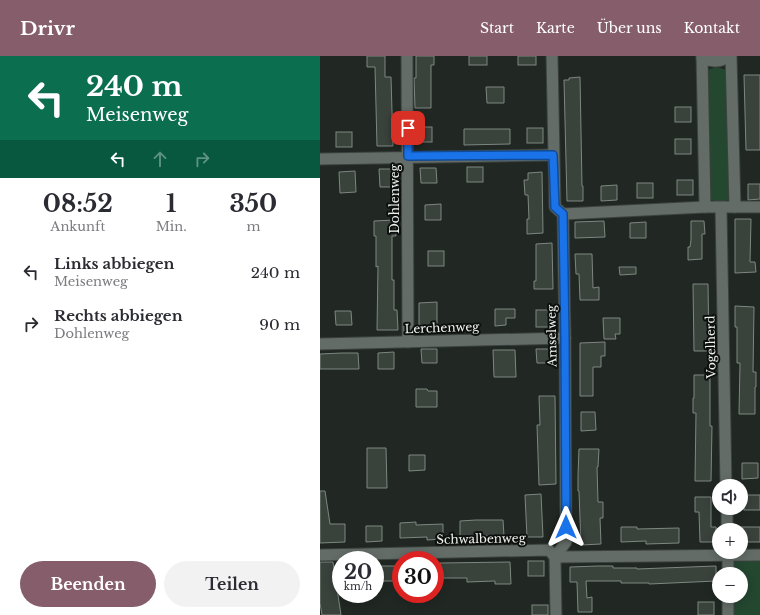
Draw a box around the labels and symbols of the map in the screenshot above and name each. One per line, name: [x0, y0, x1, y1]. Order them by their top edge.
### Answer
pin: [391, 111, 425, 145]
street label: Dohlenweg: [387, 163, 402, 234]
street label: Amselweg: [543, 304, 560, 368]
street label: Vogelherd: [702, 315, 719, 380]
street label: Lerchenweg: [404, 319, 480, 336]
position arrow: [545, 506, 587, 548]
street label: Schwalbenweg: [436, 530, 527, 547]
speed limit sign: 30: [392, 551, 444, 603]

